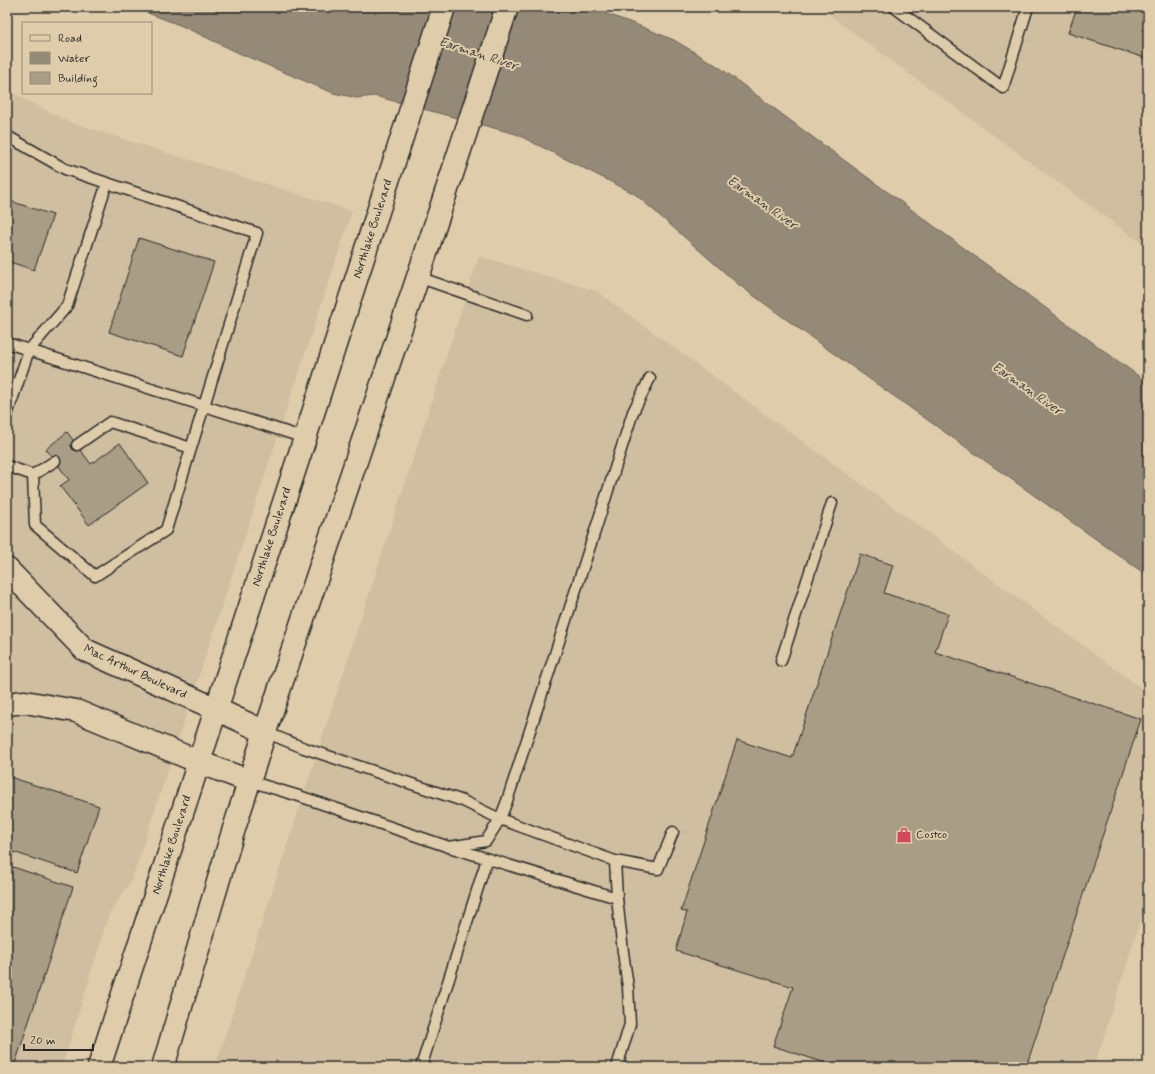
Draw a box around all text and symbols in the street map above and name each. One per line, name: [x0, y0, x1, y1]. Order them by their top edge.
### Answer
legend: [22, 22, 152, 94]
text: Road: [58, 31, 82, 47]
water label: Earman River: [436, 33, 521, 75]
text: Water: [58, 51, 90, 67]
text: Building: [58, 71, 98, 88]
water label: Earman River: [724, 173, 802, 235]
street label: Northlake Boulevard: [349, 177, 397, 281]
water label: Earman River: [989, 359, 1067, 421]
street label: Northlake Boulevard: [248, 485, 296, 589]
street label: Mac Arthur Boulevard: [81, 641, 189, 703]
street label: Northlake Boulevard: [148, 793, 196, 897]
shop icon: Costco: [895, 826, 913, 844]
place label: Costco: [916, 827, 947, 843]
scale bar: [24, 1026, 93, 1052]
text: 20 m: [30, 1033, 56, 1049]

